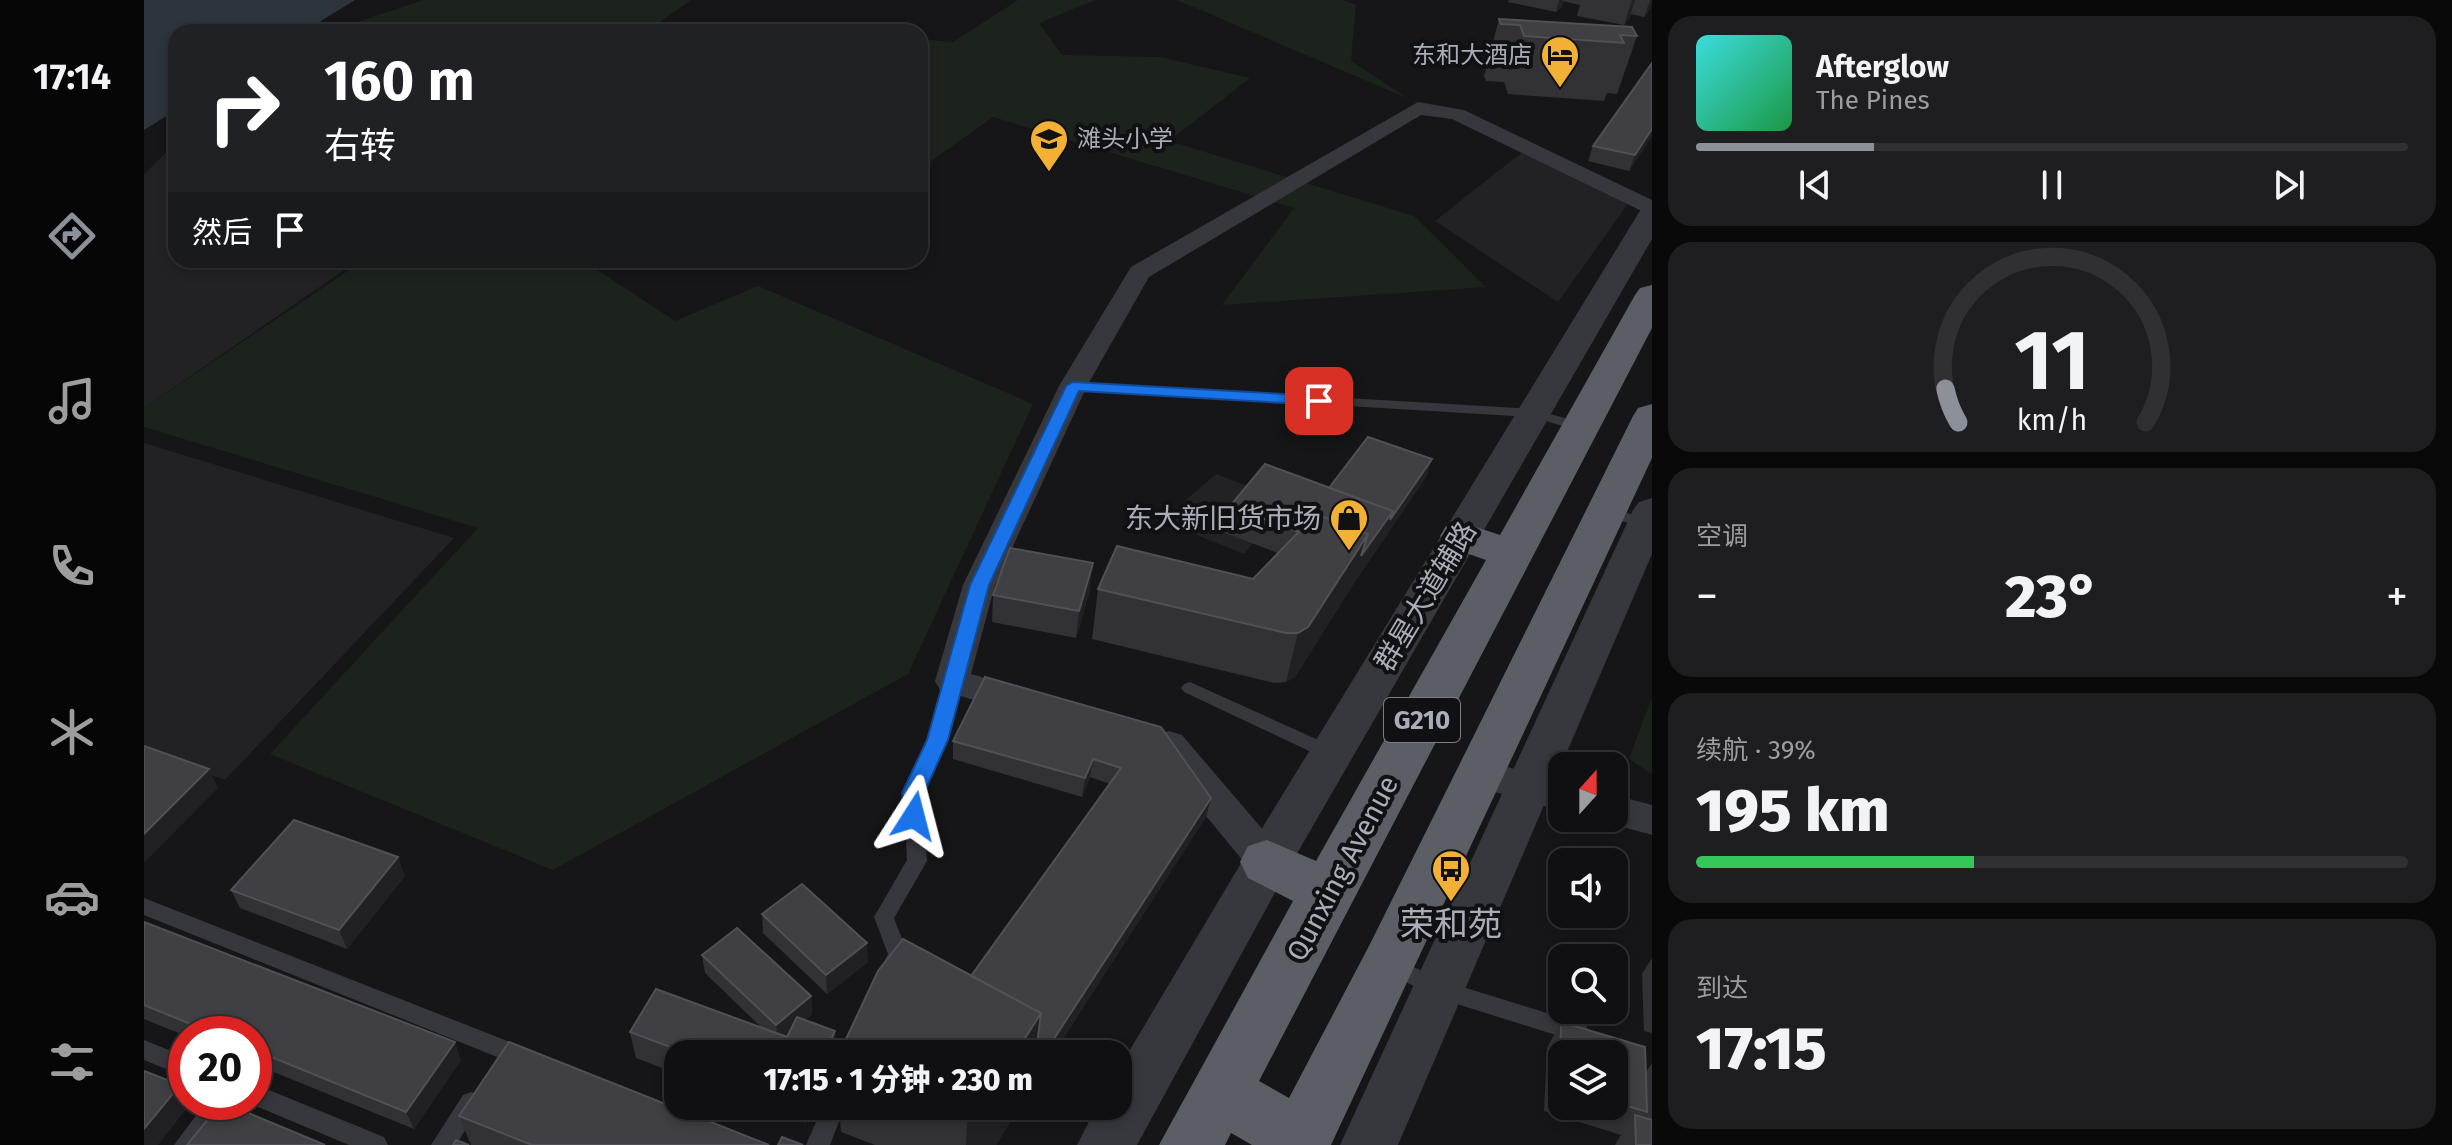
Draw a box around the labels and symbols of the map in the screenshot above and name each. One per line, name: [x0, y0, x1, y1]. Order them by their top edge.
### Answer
hotel icon: 东和大酒店: [1539, 34, 1581, 89]
place label: 东和大酒店: [1412, 41, 1532, 69]
school or university icon: 滩头小学: [1028, 118, 1070, 173]
place label: 滩头小学: [1077, 125, 1173, 153]
pin: [1285, 367, 1353, 435]
shop icon: 东大新旧货市场: [1328, 497, 1370, 552]
place label: 东大新旧货市场: [1125, 502, 1321, 535]
street label: 群星大道辅路: [1368, 516, 1483, 677]
road number: G210: [1384, 698, 1460, 742]
north arrow: [1548, 752, 1628, 832]
street label: Qunxing Avenue: [1280, 770, 1405, 966]
position arrow: [872, 774, 956, 858]
bus stop icon: 荣和苑: [1430, 848, 1472, 903]
place label: 荣和苑: [1400, 904, 1502, 945]
speed limit sign: 20: [168, 1016, 272, 1120]

